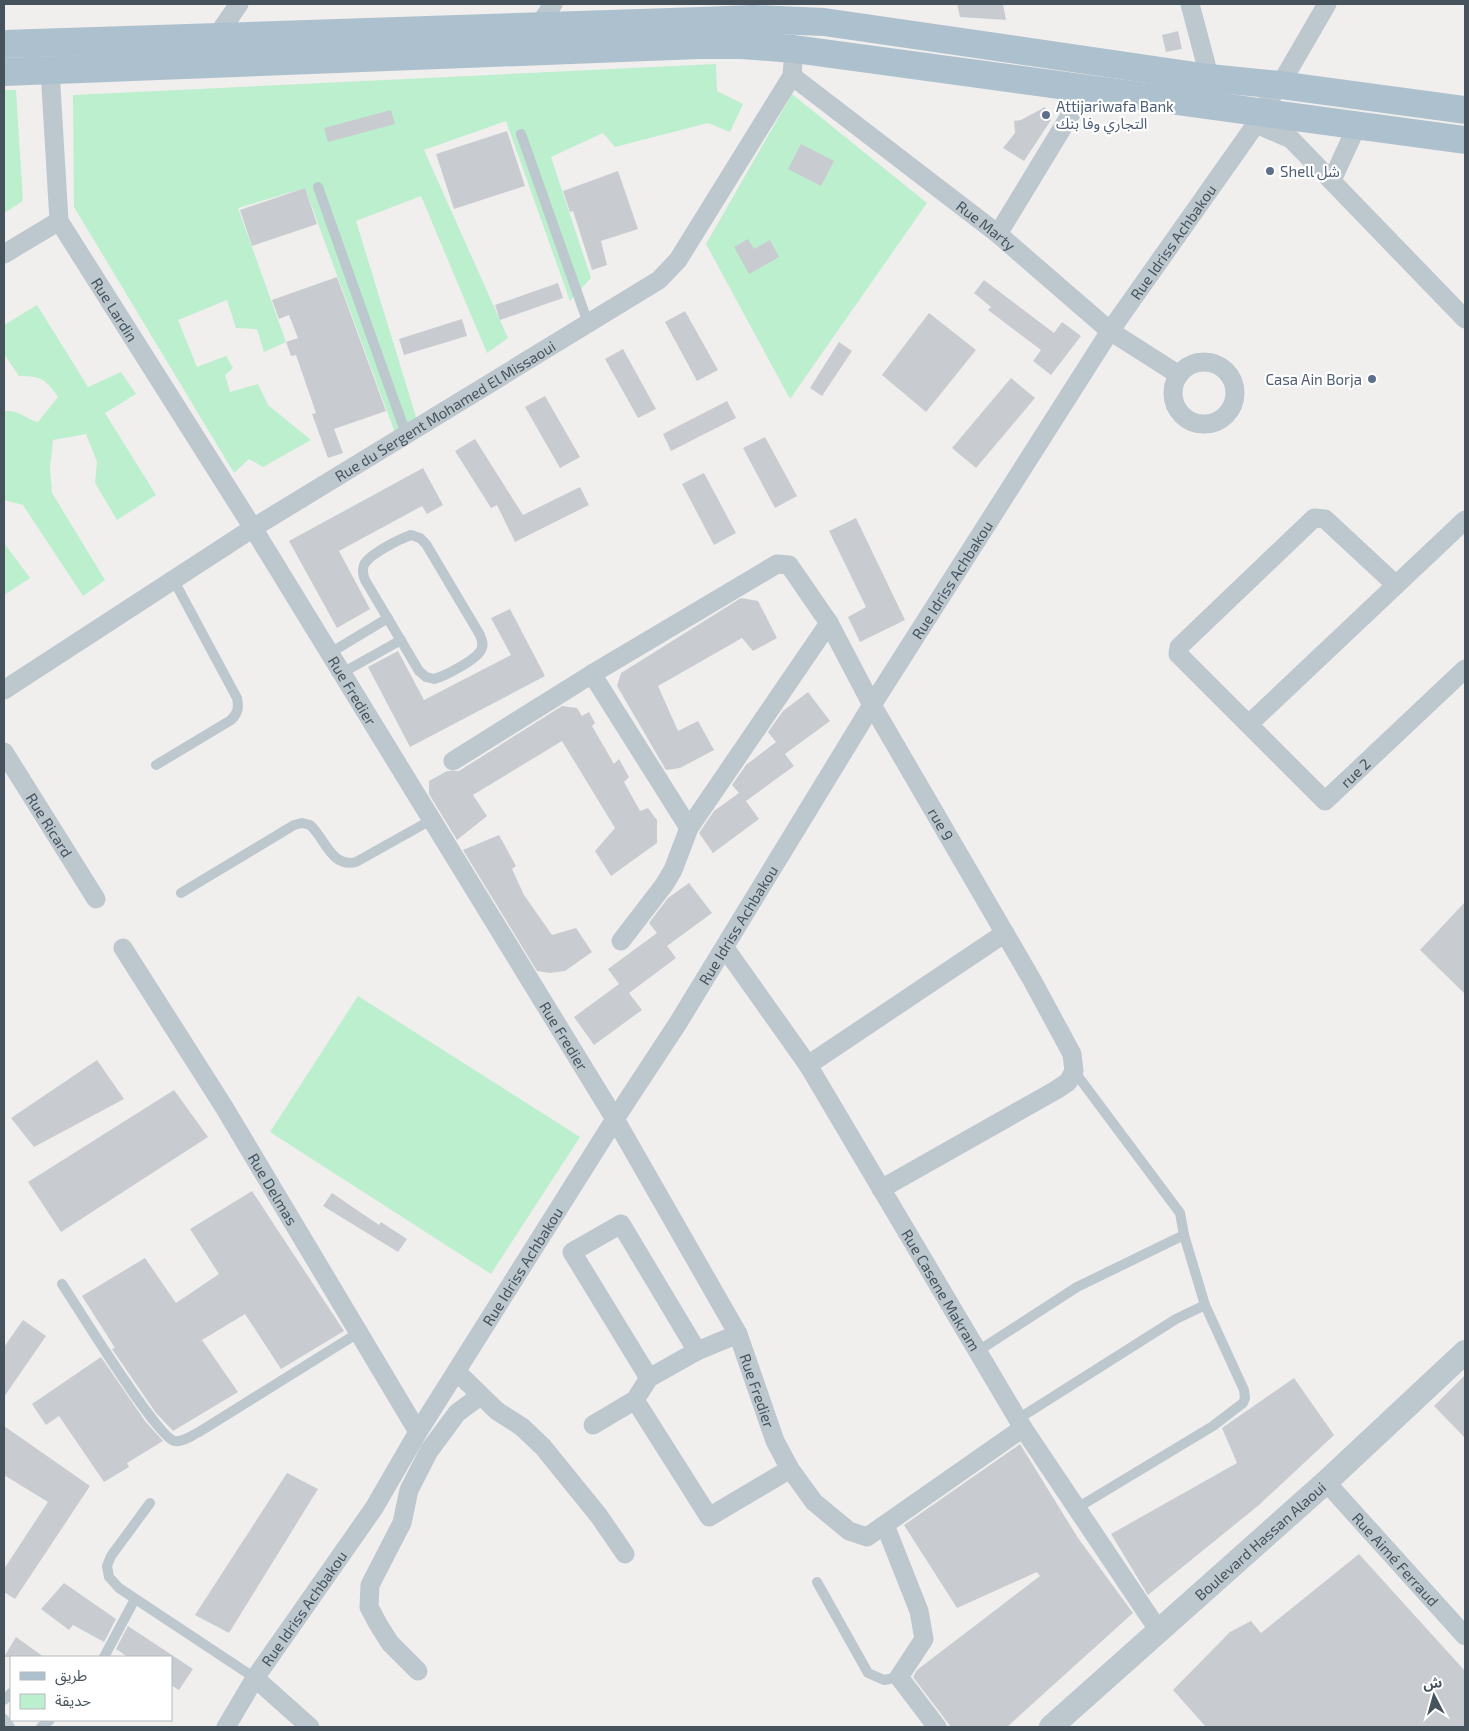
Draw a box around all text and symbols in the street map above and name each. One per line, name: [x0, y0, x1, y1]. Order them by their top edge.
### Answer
place label: Attijariwafa Bank التجاري وفا بنك: [1056, 97, 1174, 135]
marker: Attijariwafa Bank التجاري وفا بنك: [1040, 109, 1052, 121]
place label: Shell شل: [1280, 162, 1340, 181]
marker: Shell شل: [1264, 165, 1276, 177]
street label: Rue Idriss Achbakou: [1126, 181, 1220, 303]
street label: Rue Marty: [953, 197, 1019, 254]
street label: Rue Lardin: [88, 274, 142, 345]
street label: Rue du Sergent Mohamed El Missaoui: [331, 337, 559, 485]
place label: Casa Ain Borja: [1265, 370, 1362, 389]
marker: Casa Ain Borja: [1366, 373, 1378, 385]
street label: Rue Idriss Achbakou: [908, 517, 996, 642]
street label: Rue Fredier: [325, 653, 380, 728]
street label: rue 2: [1336, 754, 1374, 791]
street label: Rue Ricard: [23, 789, 76, 860]
street label: rue 9: [925, 805, 958, 843]
street label: Rue Idriss Achbakou: [695, 862, 781, 988]
street label: Rue Fredier: [536, 998, 592, 1074]
street label: Rue Delmas: [245, 1150, 301, 1228]
street label: Rue Idriss Achbakou: [478, 1204, 566, 1329]
street label: Rue Casene Makram: [898, 1226, 984, 1354]
street label: Rue Fredier: [736, 1351, 779, 1430]
street label: Boulevard Hassan Alaoui: [1191, 1478, 1329, 1604]
street label: Rue Aimé Ferraud: [1349, 1509, 1443, 1610]
street label: Rue Idriss Achbakou: [257, 1547, 350, 1669]
legend: [10, 1656, 172, 1721]
text: طريق: [55, 1666, 87, 1686]
north arrow: [1409, 1671, 1459, 1721]
text: ش: [1422, 1673, 1443, 1692]
text: حديقة: [55, 1691, 91, 1709]

